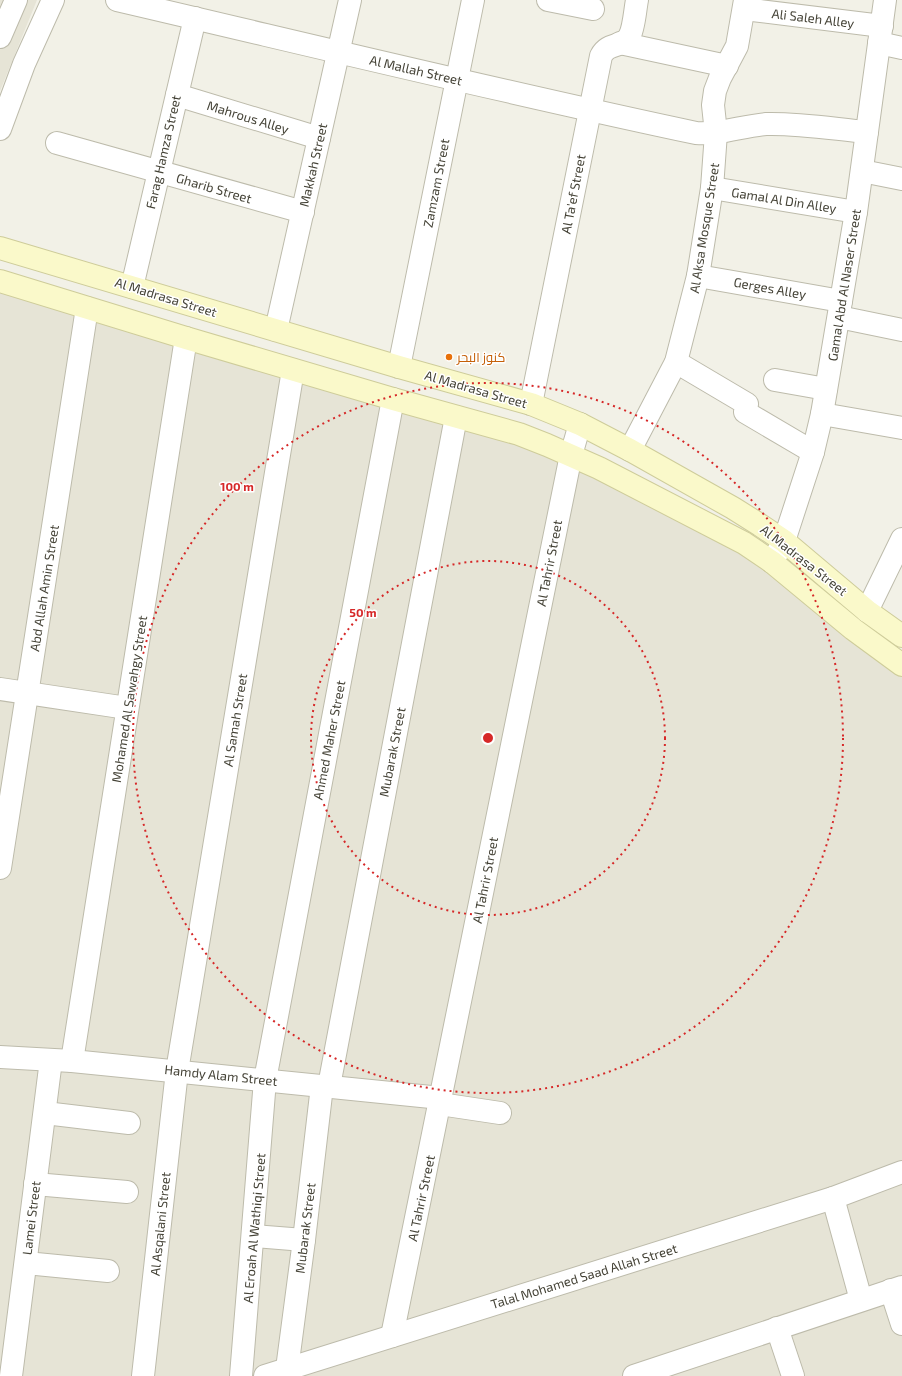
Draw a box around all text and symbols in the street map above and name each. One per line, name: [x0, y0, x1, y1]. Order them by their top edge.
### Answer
street label: Ali Saleh Alley: [771, 5, 855, 31]
street label: Al Mallah Street: [368, 52, 464, 88]
street label: Farag Hamza Street: [142, 93, 184, 210]
street label: Mahrous Alley: [205, 97, 291, 137]
street label: Makkah Street: [296, 122, 330, 208]
street label: Zamzam Street: [420, 137, 452, 229]
street label: Al Ta'ef Street: [557, 153, 589, 235]
street label: Al Aksa Mosque Street: [686, 162, 722, 294]
street label: Gharib Street: [174, 170, 254, 206]
street label: Gamal Al Din Alley: [730, 184, 838, 216]
street label: Gamal Abd Al Naser Street: [824, 208, 864, 362]
street label: Al Madrasa Street: [113, 274, 219, 320]
street label: Gerges Alley: [733, 274, 808, 302]
place label: كنوز البحر: [456, 349, 505, 365]
marker: كنوز البحر: [444, 352, 454, 362]
street label: Al Madrasa Street: [423, 367, 529, 411]
text: 100 m: [220, 479, 254, 493]
street label: Al Tahrir Street: [533, 518, 565, 608]
street label: Al Madrasa Street: [757, 521, 851, 599]
street label: Abd Allah Amin Street: [26, 524, 62, 652]
text: 50 m: [349, 605, 377, 619]
street label: Mohamed Al Sawahgy Street: [108, 614, 150, 784]
street label: Al Samah Street: [220, 672, 250, 768]
street label: Ahmed Maher Street: [310, 679, 348, 801]
street label: Mubarak Street: [375, 706, 409, 798]
centre of rings: [481, 731, 495, 745]
street label: Al Tahrir Street: [469, 835, 501, 925]
street label: Hamdy Alam Street: [164, 1061, 278, 1089]
street label: Al Eroah Al Wathiqi Street: [239, 1152, 269, 1304]
street label: Al Tahrir Street: [404, 1153, 438, 1243]
street label: Al Asqalani Street: [147, 1171, 173, 1277]
street label: Lamei Street: [19, 1180, 43, 1256]
street label: Mubarak Street: [292, 1182, 319, 1274]
street label: Talal Mohamed Saad Allah Street: [489, 1240, 679, 1312]

